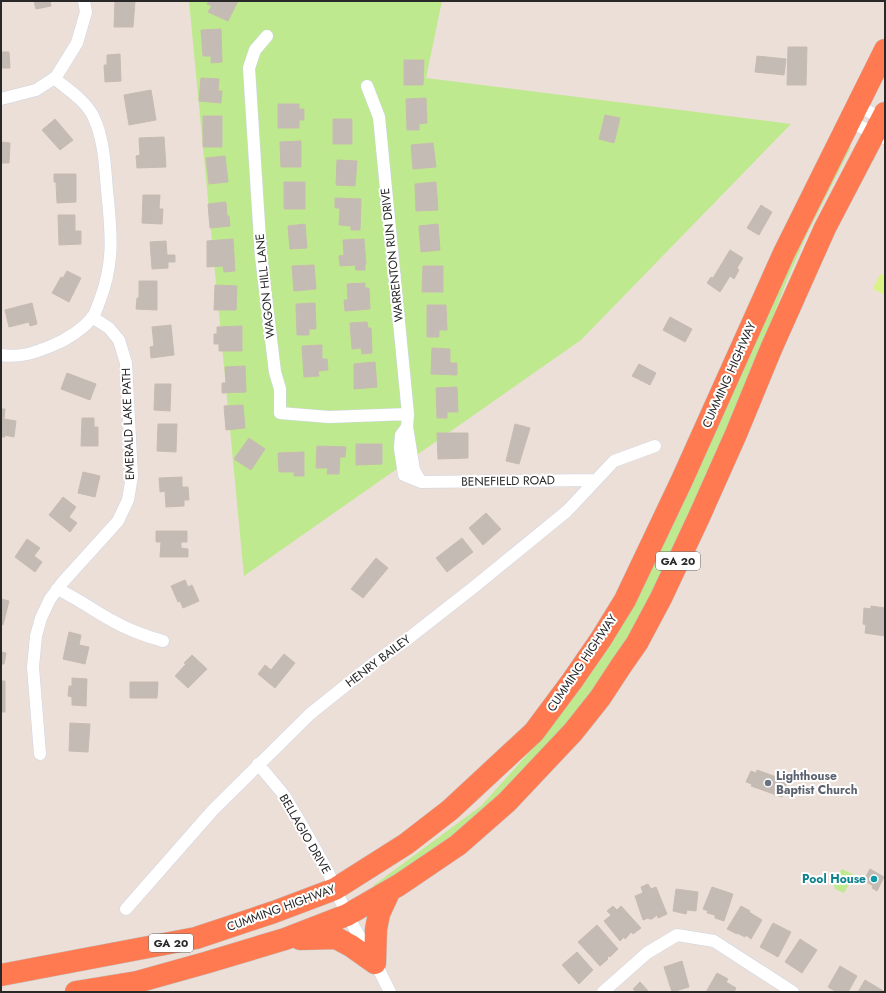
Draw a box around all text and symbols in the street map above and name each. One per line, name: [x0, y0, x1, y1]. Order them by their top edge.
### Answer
street label: WARRENTON RUN DRIVE: [376, 187, 408, 323]
street label: WAGON HILL LANE: [251, 233, 279, 339]
street label: CUMMING HIGHWAY: [698, 319, 761, 431]
street label: EMERALD LAKE PATH: [117, 368, 139, 480]
street label: BENEFIELD ROAD: [461, 471, 555, 491]
road number: GA 20: [656, 552, 700, 570]
street label: CUMMING HIGHWAY: [543, 610, 622, 715]
street label: HENRY BAILEY: [342, 630, 415, 692]
place label: Lighthouse Baptist Church: [776, 767, 858, 799]
marker: Lighthouse Baptist Church: [763, 778, 773, 788]
street label: BELLAGIO DRIVE: [275, 791, 335, 877]
place label: Pool House: [802, 870, 866, 888]
marker: Pool House: [869, 874, 879, 884]
street label: CUMMING HIGHWAY: [224, 880, 338, 936]
road number: GA 20: [149, 934, 193, 952]

